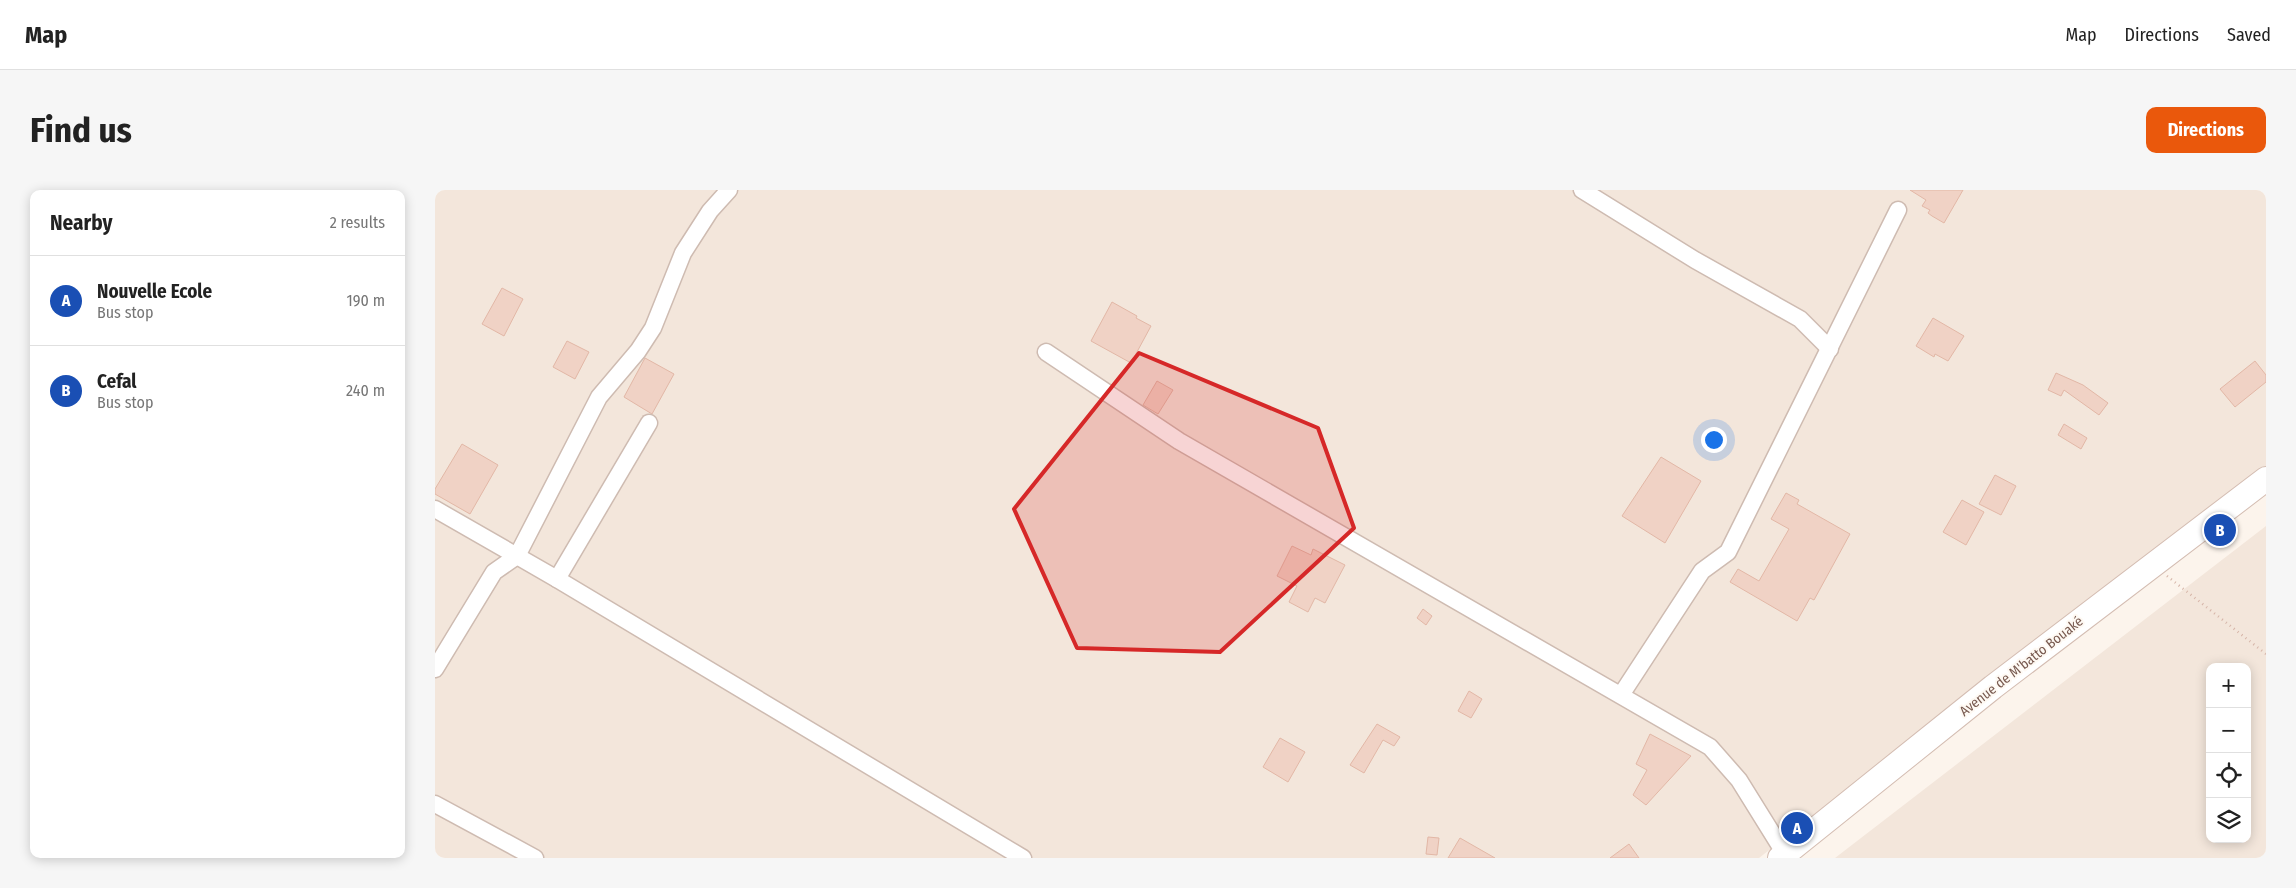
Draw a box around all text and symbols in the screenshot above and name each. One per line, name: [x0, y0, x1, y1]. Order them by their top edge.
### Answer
text: Map: [25, 21, 67, 49]
text: Map: [2065, 24, 2097, 46]
text: Directions: [2125, 24, 2199, 46]
text: Saved: [2227, 24, 2271, 46]
button: Directions: [2146, 107, 2266, 153]
text: Find us: [30, 109, 132, 151]
text: Nearby: [50, 210, 112, 236]
text: 2 results: [330, 213, 385, 232]
text: Nouvelle Ecole: [97, 280, 212, 303]
text: A: [62, 291, 70, 310]
text: 190 m: [347, 291, 385, 310]
text: Bus stop: [97, 303, 153, 322]
text: Cefal: [97, 370, 136, 393]
text: B: [62, 381, 70, 400]
text: 240 m: [346, 381, 385, 400]
text: Bus stop: [97, 393, 153, 412]
your location: [1701, 427, 1727, 453]
pin: B: [2204, 511, 2236, 549]
street label: Avenue de M'batto Bouaké: [1956, 613, 2087, 720]
map controls: [2206, 663, 2251, 843]
button: +: [2206, 663, 2251, 708]
button: −: [2206, 708, 2251, 753]
button: locate: [2206, 753, 2251, 798]
button: layers: [2206, 798, 2251, 843]
pin: A: [1781, 809, 1813, 847]

